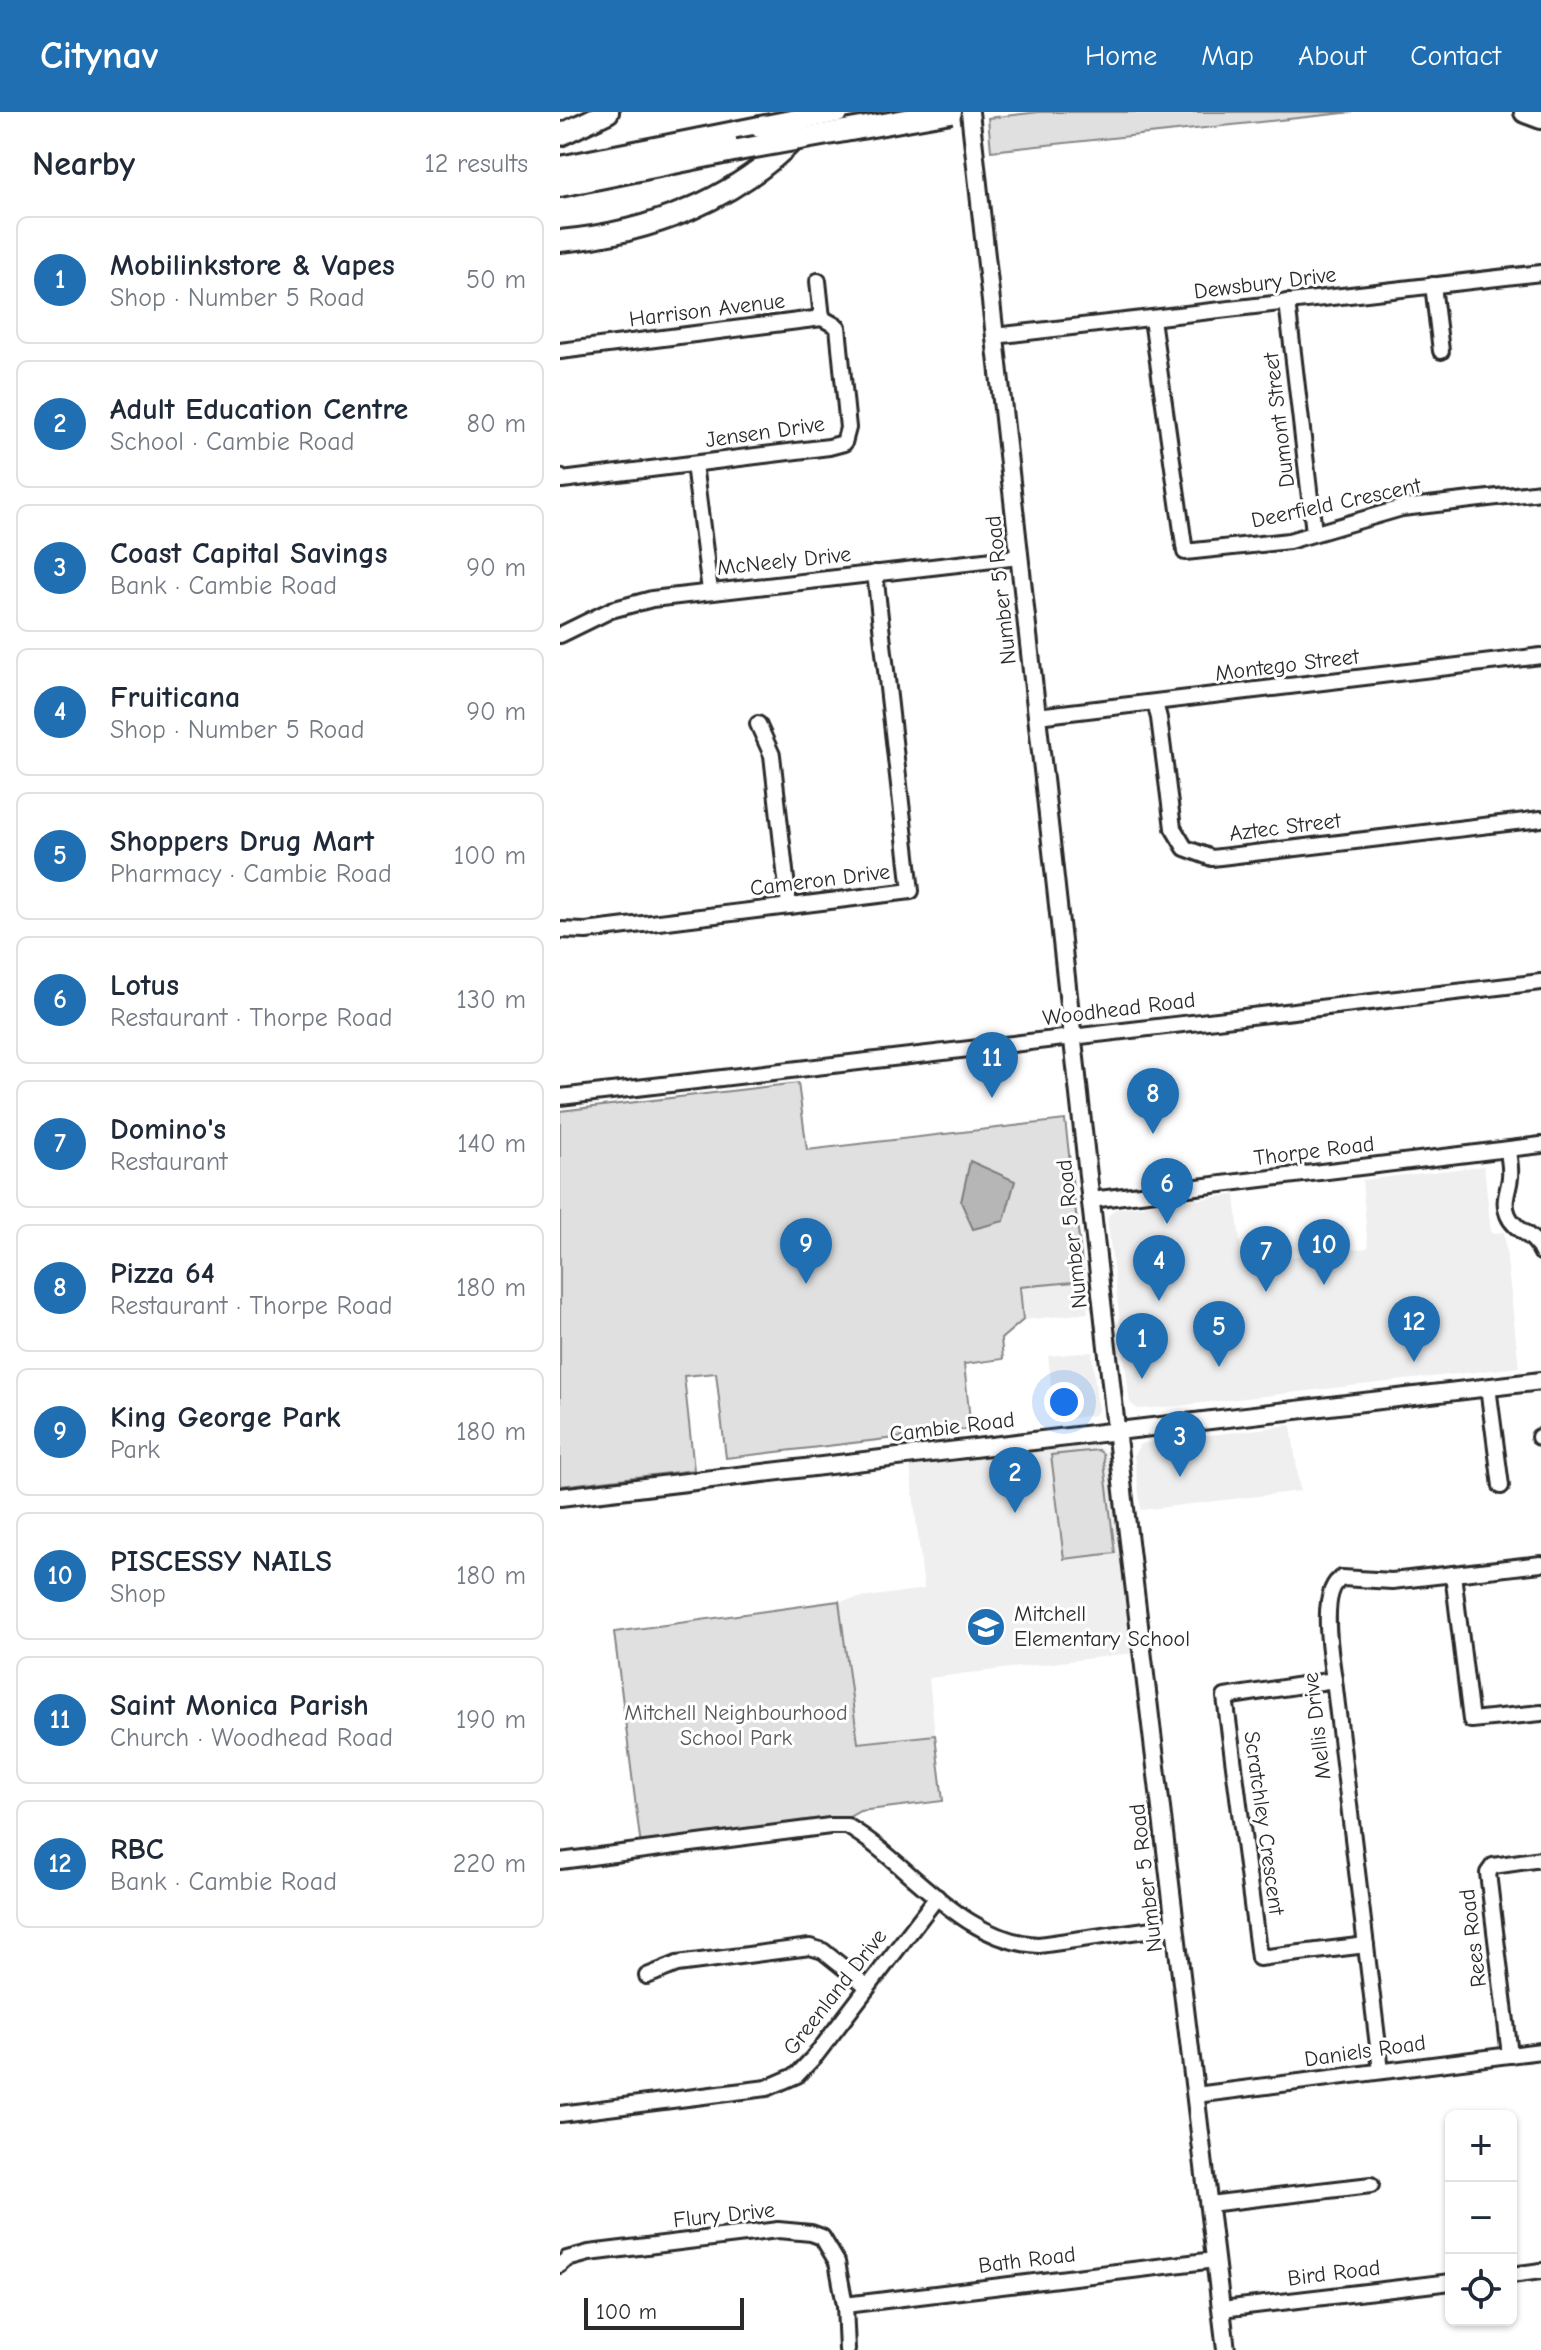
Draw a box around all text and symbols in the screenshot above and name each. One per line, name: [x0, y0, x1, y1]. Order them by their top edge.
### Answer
text: Citynav: [40, 34, 158, 78]
text: Home: [1085, 40, 1157, 72]
text: Map: [1201, 40, 1254, 72]
text: About: [1298, 40, 1366, 72]
text: Contact: [1410, 40, 1501, 72]
text: Nearby: [32, 144, 135, 184]
text: 12 results: [425, 149, 528, 179]
text: Mobilinkstore & Vapes: [110, 248, 395, 283]
street label: Dewsbury Drive: [1192, 261, 1338, 305]
text: 1: [55, 265, 65, 295]
text: 50 m: [466, 265, 526, 295]
text: Shop · Number 5 Road: [110, 283, 365, 313]
street label: Harrison Avenue: [628, 288, 786, 332]
street label: Dumont Street: [1258, 350, 1300, 489]
text: Adult Education Centre: [110, 392, 408, 427]
text: 2: [54, 409, 66, 439]
text: 80 m: [467, 409, 526, 439]
street label: Jensen Drive: [704, 411, 826, 453]
text: School · Cambie Road: [110, 427, 355, 457]
street label: Deerfield Crescent: [1249, 472, 1424, 534]
street label: Number 5 Road: [980, 514, 1022, 666]
text: Coast Capital Savings: [110, 536, 388, 571]
street label: McNeely Drive: [716, 541, 852, 581]
text: 3: [54, 553, 66, 583]
text: 90 m: [466, 553, 526, 583]
text: Bank · Cambie Road: [110, 571, 337, 601]
street label: Montego Street: [1214, 643, 1361, 687]
text: Fruiticana: [110, 680, 240, 715]
text: 4: [54, 697, 66, 727]
text: 90 m: [466, 697, 526, 727]
text: Shop · Number 5 Road: [110, 715, 365, 745]
street label: Aztec Street: [1228, 807, 1343, 847]
text: Shoppers Drug Mart: [110, 824, 374, 859]
text: 5: [53, 841, 67, 871]
text: 100 m: [454, 841, 526, 871]
text: Pharmacy · Cambie Road: [110, 859, 392, 889]
street label: Cameron Drive: [748, 859, 892, 901]
text: Lotus: [110, 968, 179, 1003]
text: 6: [53, 985, 67, 1015]
text: 130 m: [457, 985, 526, 1015]
street label: Woodhead Road: [1041, 987, 1197, 1031]
text: Restaurant · Thorpe Road: [110, 1003, 393, 1033]
pin: 11: [966, 1032, 1018, 1098]
pin: 8: [1127, 1068, 1179, 1134]
text: Domino's: [110, 1112, 226, 1147]
text: 7: [54, 1129, 66, 1159]
text: 140 m: [457, 1129, 526, 1159]
street label: Thorpe Road: [1252, 1131, 1376, 1171]
text: Restaurant: [110, 1147, 227, 1177]
street label: Number 5 Road: [1051, 1158, 1093, 1310]
pin: 6: [1141, 1158, 1193, 1224]
pin: 9: [780, 1218, 832, 1284]
pin: 10: [1298, 1219, 1350, 1285]
pin: 7: [1240, 1226, 1292, 1292]
pin: 4: [1133, 1235, 1185, 1301]
text: Pizza 64: [110, 1256, 215, 1291]
text: 8: [53, 1273, 67, 1303]
text: 180 m: [456, 1273, 526, 1303]
text: Restaurant · Thorpe Road: [110, 1291, 393, 1321]
pin: 12: [1388, 1296, 1440, 1362]
pin: 5: [1193, 1301, 1245, 1367]
pin: 1: [1116, 1313, 1168, 1379]
your location: [1044, 1382, 1084, 1422]
text: King George Park: [110, 1400, 341, 1435]
street label: Cambie Road: [888, 1406, 1016, 1448]
pin: 3: [1154, 1411, 1206, 1477]
text: 9: [53, 1417, 67, 1447]
text: 180 m: [456, 1417, 526, 1447]
text: Park: [110, 1435, 160, 1465]
pin: 2: [989, 1447, 1041, 1513]
text: PISCESSY NAILS: [110, 1544, 332, 1579]
text: 10: [47, 1561, 73, 1591]
text: 180 m: [456, 1561, 526, 1591]
text: Shop: [110, 1579, 166, 1609]
place label: Mitchell Elementary School: [1014, 1601, 1190, 1652]
school or university icon: Mitchell Elementary School: [965, 1606, 1007, 1648]
street label: Mellis Drive: [1298, 1671, 1336, 1781]
text: Saint Monica Parish: [110, 1688, 369, 1723]
park label: Mitchell Neighbourhood School Park: [624, 1700, 848, 1751]
text: 11: [50, 1705, 70, 1735]
text: 190 m: [456, 1705, 526, 1735]
text: Church · Woodhead Road: [110, 1723, 393, 1753]
street label: Scratchley Crescent: [1238, 1729, 1290, 1917]
street label: Number 5 Road: [1124, 1802, 1168, 1954]
text: RBC: [110, 1832, 164, 1867]
text: 12: [48, 1849, 72, 1879]
text: 220 m: [453, 1849, 526, 1879]
text: Bank · Cambie Road: [110, 1867, 337, 1897]
street label: Rees Road: [1454, 1887, 1492, 1989]
street label: Greenland Drive: [778, 1924, 892, 2060]
street label: Daniels Road: [1303, 2030, 1427, 2072]
map controls: [1445, 2110, 1517, 2326]
button: +: [1445, 2110, 1517, 2182]
button: −: [1445, 2182, 1517, 2254]
street label: Flury Drive: [672, 2197, 776, 2233]
street label: Bath Road: [977, 2241, 1077, 2279]
street label: Bird Road: [1286, 2254, 1382, 2292]
button: locate: [1445, 2254, 1517, 2326]
scale bar: [584, 2294, 744, 2330]
text: 100 m: [596, 2299, 657, 2325]

